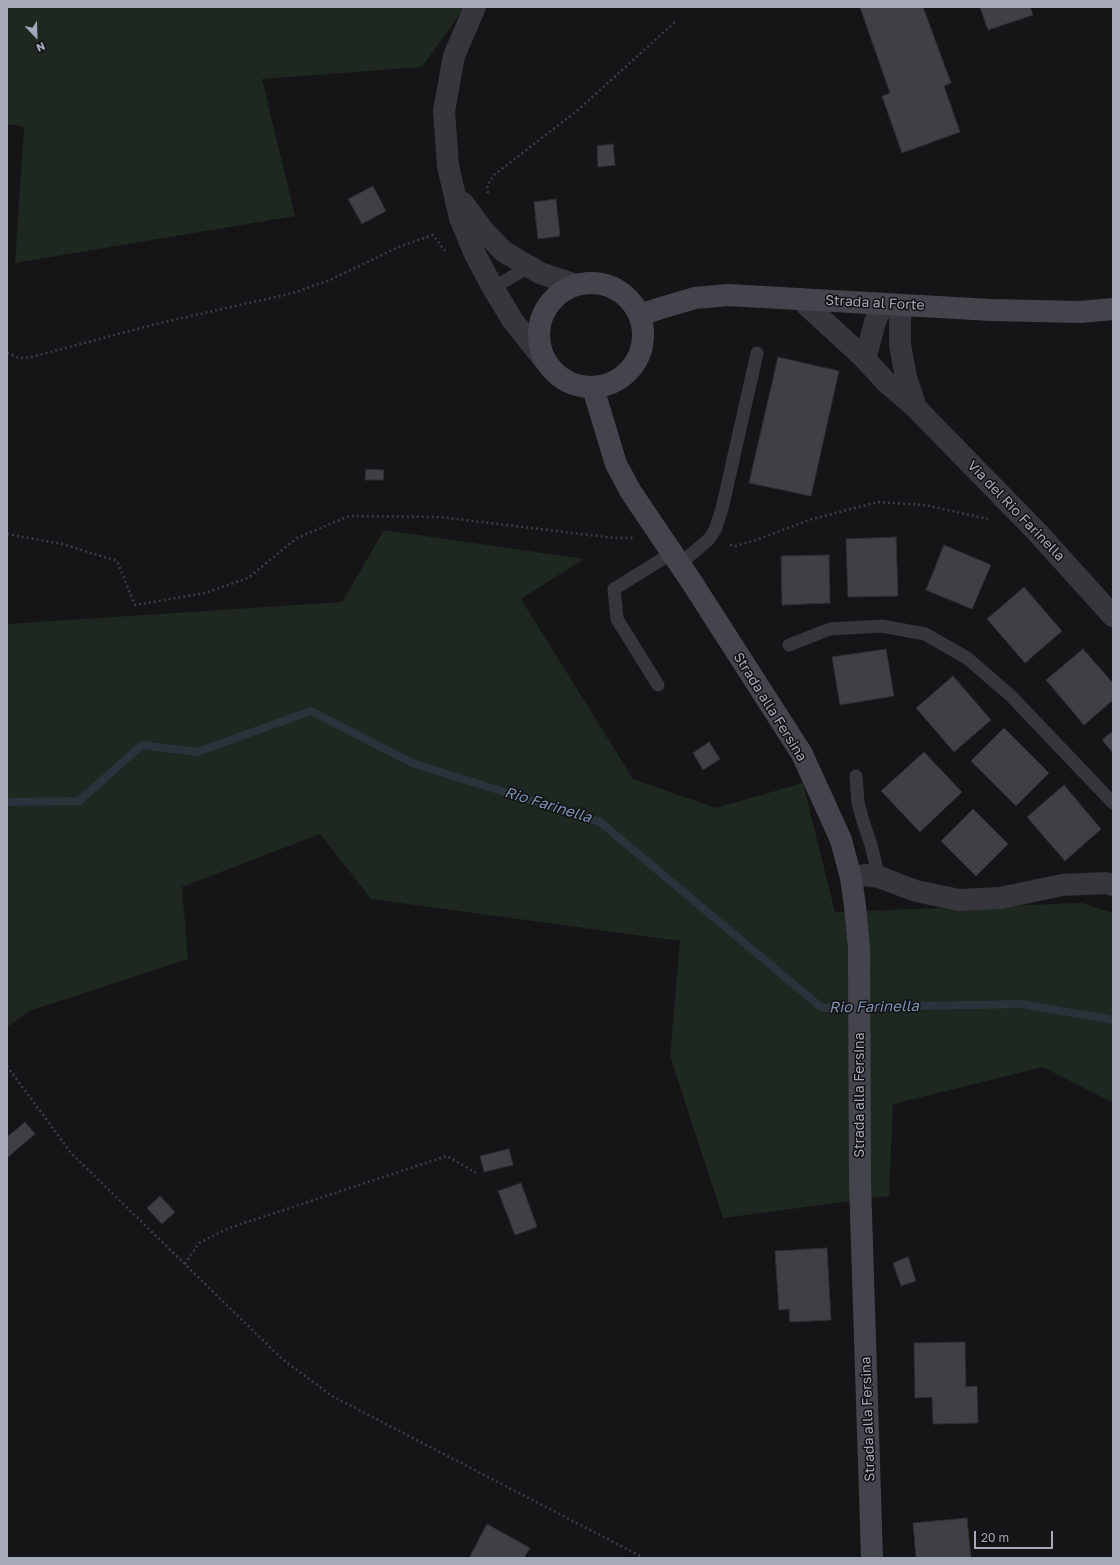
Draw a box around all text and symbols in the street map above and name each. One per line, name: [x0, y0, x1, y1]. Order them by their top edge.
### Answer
north arrow: [16, 16, 56, 56]
text: N: [34, 40, 47, 55]
street label: Strada al Forte: [825, 292, 925, 314]
street label: Via del Rio Farinella: [964, 457, 1068, 565]
street label: Strada alla Fersina: [730, 649, 810, 765]
water label: Rio Farinella: [502, 783, 594, 827]
water label: Rio Farinella: [829, 997, 919, 1017]
street label: Strada alla Fersina: [852, 1032, 868, 1158]
street label: Strada alla Fersina: [857, 1356, 879, 1482]
scale bar: [976, 1523, 1055, 1549]
text: 20 m: [981, 1530, 1009, 1545]

